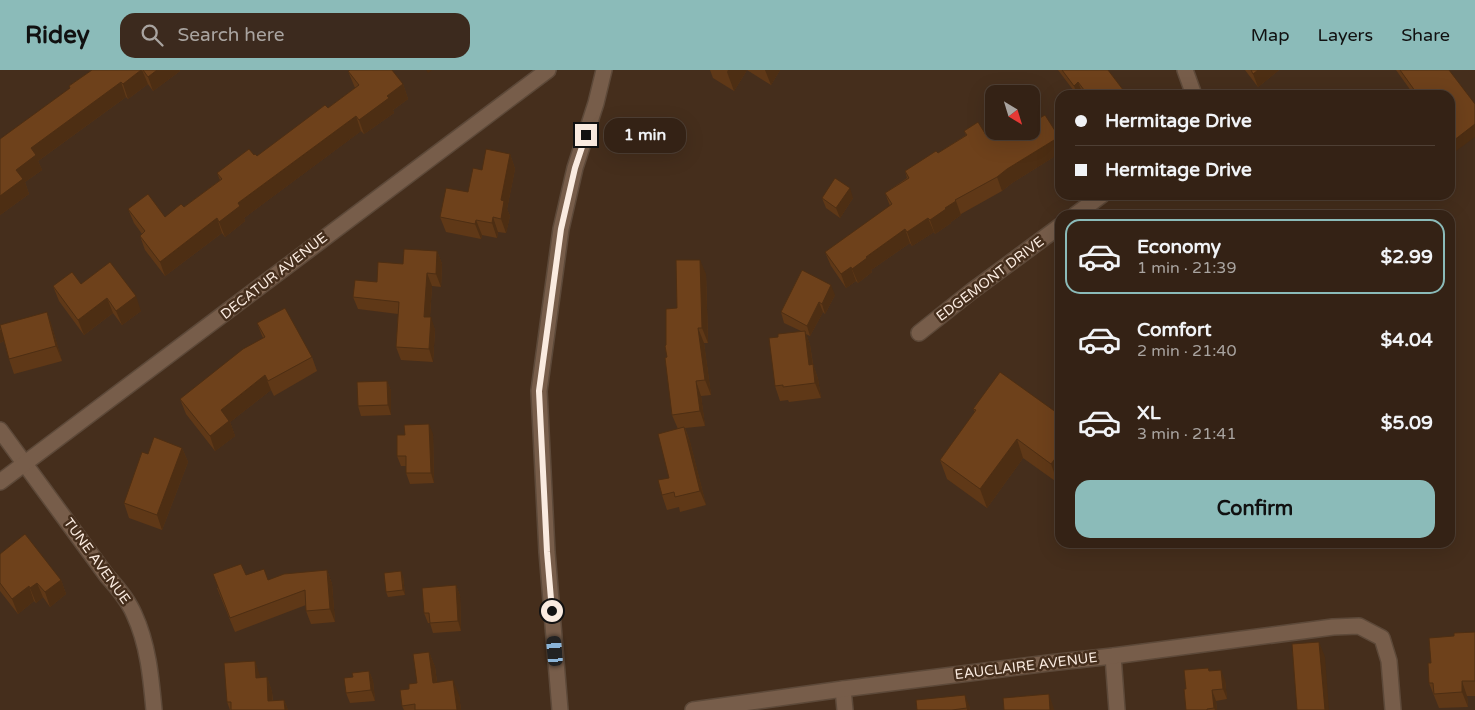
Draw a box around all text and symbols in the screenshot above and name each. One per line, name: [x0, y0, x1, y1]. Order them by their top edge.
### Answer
search box: [120, 13, 470, 58]
text: Ridey: [25, 21, 90, 50]
icon: search: [138, 21, 166, 49]
text: Search here: [178, 24, 284, 46]
text: Map: [1251, 24, 1290, 46]
text: Layers: [1318, 24, 1373, 46]
text: Share: [1401, 24, 1450, 46]
north arrow: [985, 85, 1040, 140]
map controls: [985, 85, 1040, 140]
text: Hermitage Drive: [1105, 110, 1252, 132]
callout: 1 min: [604, 118, 686, 152]
route end: [575, 124, 597, 146]
text: 1 min: [624, 125, 666, 145]
text: Hermitage Drive: [1105, 159, 1252, 181]
street label: DECATUR AVENUE: [217, 229, 331, 323]
street label: EDGEMONT DRIVE: [933, 233, 1047, 325]
icon: car: [1077, 234, 1122, 279]
text: Economy: [1137, 236, 1221, 258]
text: $2.99: [1381, 246, 1433, 268]
text: 1 min · 21:39: [1137, 258, 1236, 278]
icon: car: [1077, 317, 1122, 362]
text: Comfort: [1137, 319, 1211, 341]
text: $4.04: [1381, 329, 1433, 351]
text: 2 min · 21:40: [1137, 341, 1236, 361]
icon: car: [1077, 400, 1122, 445]
text: XL: [1137, 402, 1161, 424]
text: $5.09: [1381, 412, 1433, 434]
text: 3 min · 21:41: [1137, 424, 1236, 444]
button: Confirm: [1075, 480, 1435, 538]
street label: TUNE AVENUE: [60, 515, 134, 607]
route start: [541, 600, 563, 622]
car: [546, 635, 563, 667]
street label: EAUCLAIRE AVENUE: [954, 649, 1098, 683]

